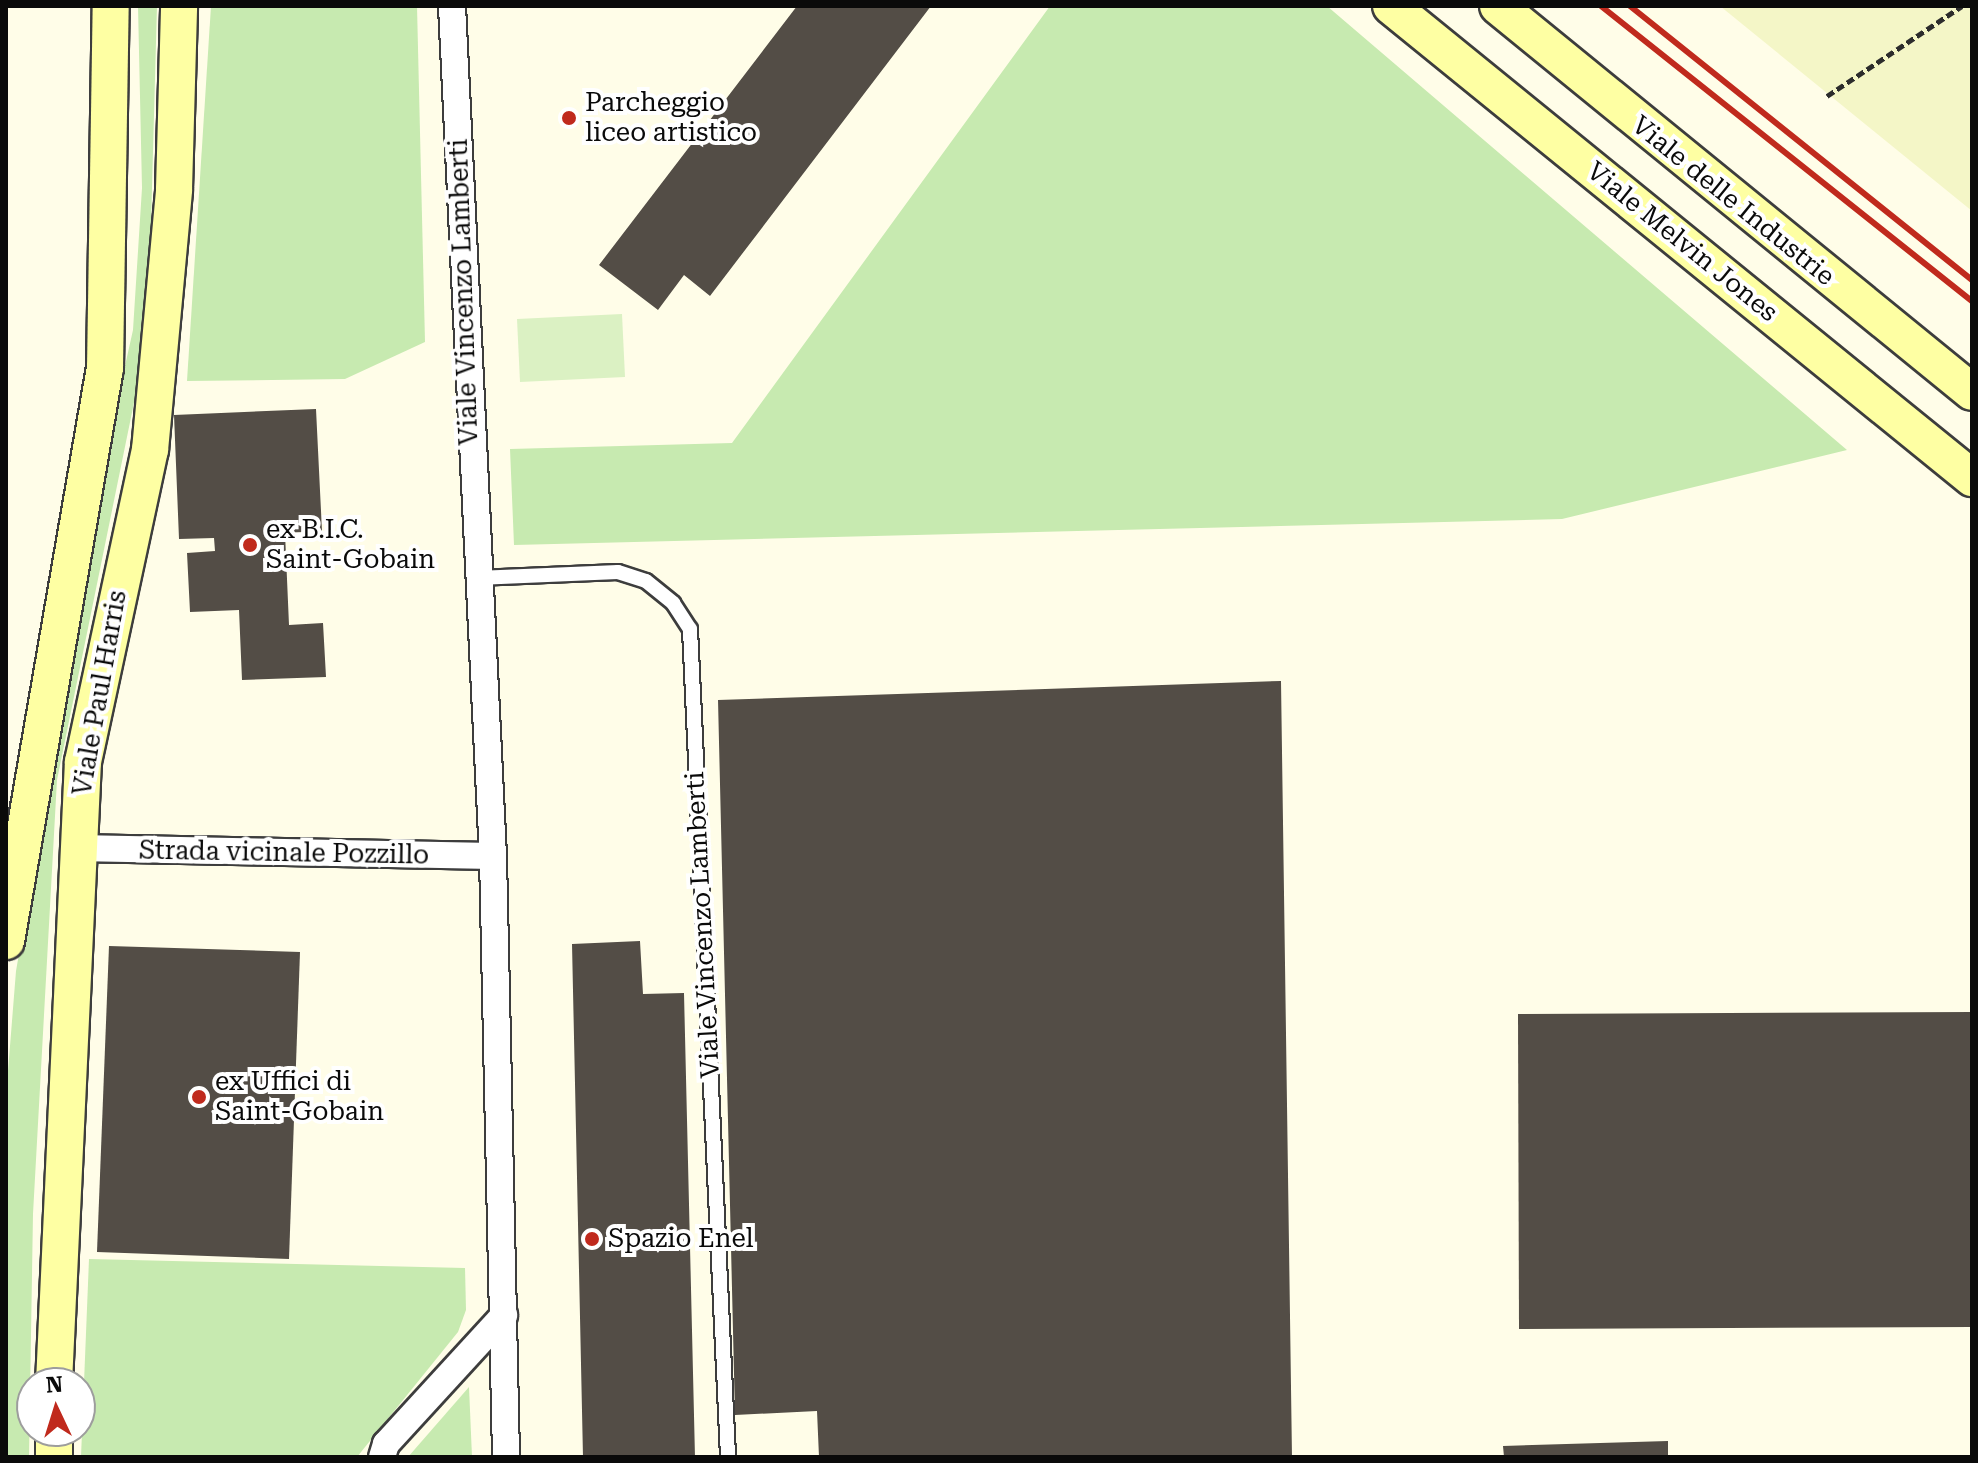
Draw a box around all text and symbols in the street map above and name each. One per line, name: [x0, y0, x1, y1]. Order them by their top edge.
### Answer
place label: Parcheggio liceo artistico: [585, 87, 757, 148]
marker: Parcheggio liceo artistico: [560, 109, 578, 127]
street label: Viale delle Industrie: [1625, 110, 1841, 292]
street label: Viale Vincenzo Lamberti: [443, 138, 485, 446]
street label: Viale Melvin Jones: [1580, 156, 1784, 328]
place label: ex B.I.C. Saint-Gobain: [266, 514, 435, 576]
marker: ex B.I.C. Saint-Gobain: [241, 536, 259, 554]
street label: Viale Paul Harris: [67, 588, 133, 798]
street label: Viale Vincenzo Lamberti: [679, 771, 727, 1079]
street label: Strada vicinale Pozzillo: [139, 835, 429, 871]
place label: ex Uffici di Saint-Gobain: [215, 1066, 384, 1128]
marker: ex Uffici di Saint-Gobain: [190, 1088, 208, 1106]
place label: Spazio Enel: [608, 1223, 754, 1255]
marker: Spazio Enel: [583, 1230, 601, 1248]
north arrow: [16, 1367, 96, 1447]
text: N: [45, 1371, 64, 1398]

